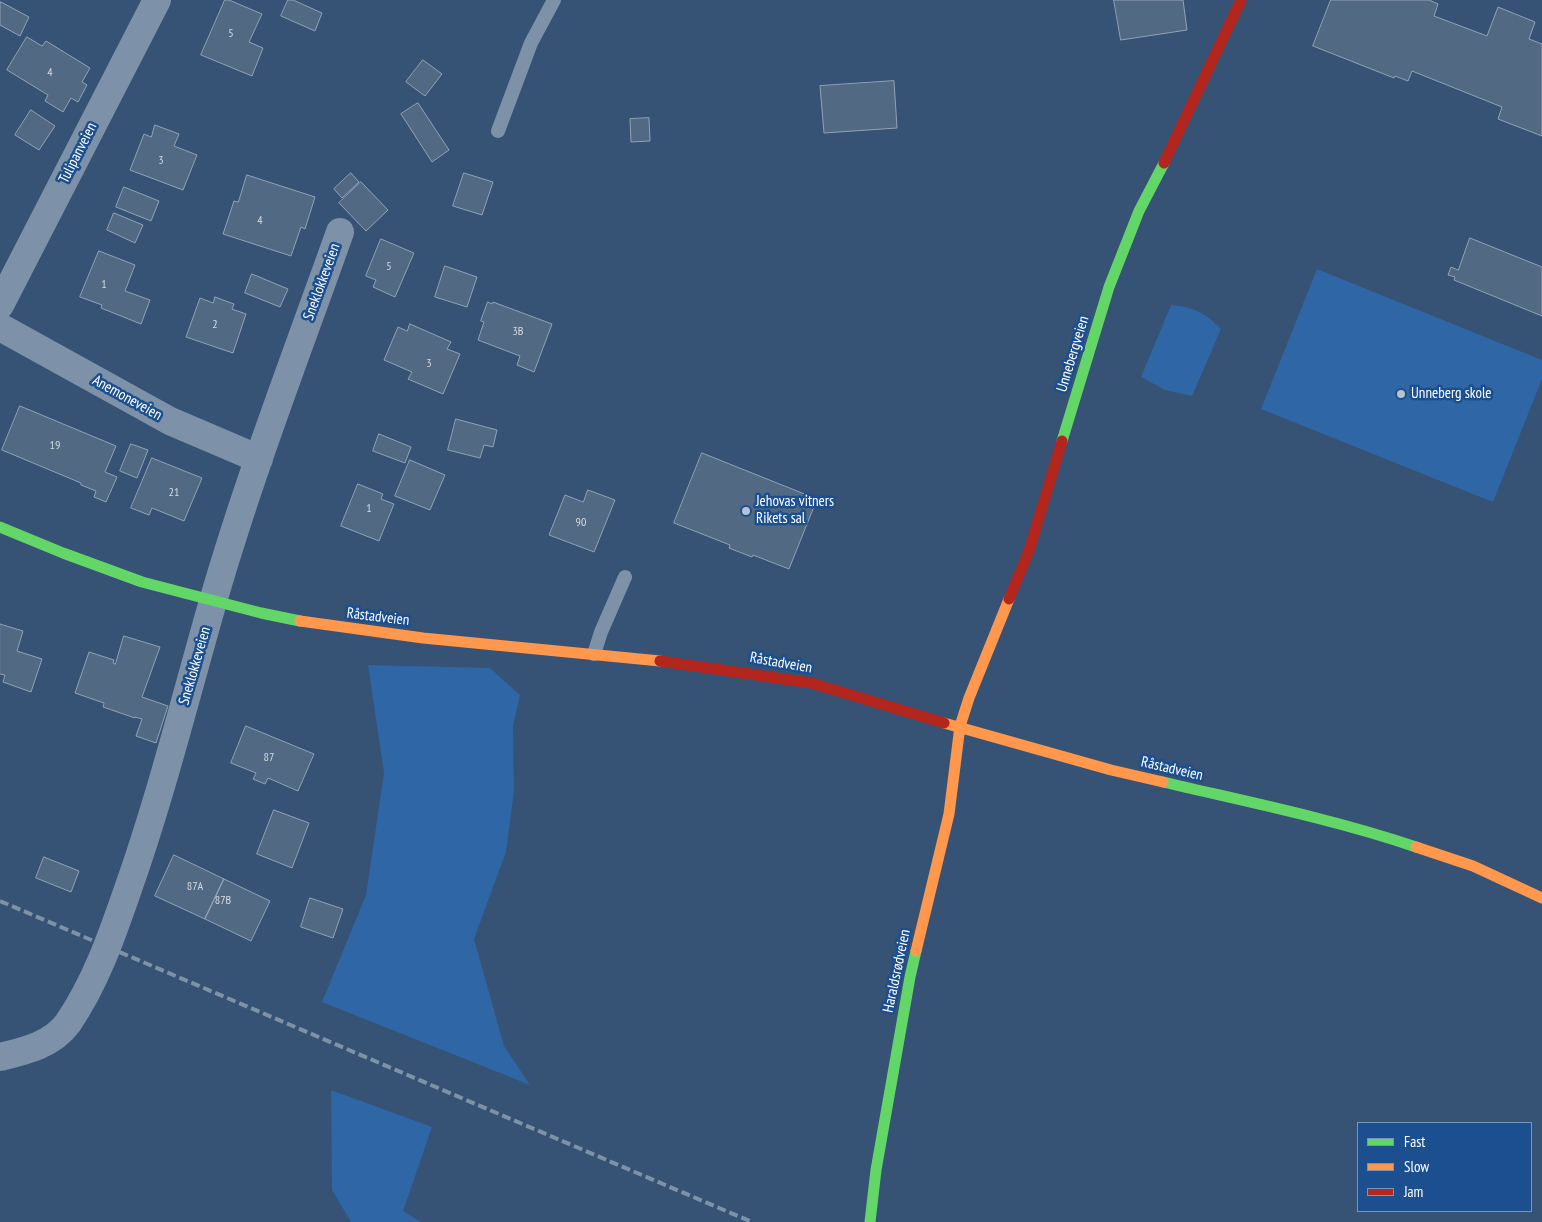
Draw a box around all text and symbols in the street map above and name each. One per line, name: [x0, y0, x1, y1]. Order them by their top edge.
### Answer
house number: 5: [228, 27, 234, 41]
house number: 4: [47, 66, 53, 80]
street label: Tulipanveien: [55, 120, 101, 186]
house number: 3: [158, 154, 164, 168]
house number: 4: [257, 214, 263, 228]
street label: Sneklokkeveien: [300, 241, 344, 323]
house number: 5: [386, 260, 392, 274]
house number: 1: [101, 278, 107, 292]
street label: Unnebergveien: [1053, 314, 1093, 394]
house number: 2: [212, 318, 218, 332]
house number: 3B: [512, 325, 524, 339]
house number: 3: [426, 357, 432, 371]
street label: Anemoneveien: [89, 372, 165, 424]
place label: Unneberg skole: [1411, 385, 1492, 403]
marker: Unneberg skole: [1395, 388, 1407, 400]
house number: 19: [50, 439, 60, 453]
house number: 21: [169, 486, 179, 500]
place label: Jehovas vitners Rikets sal: [756, 493, 834, 528]
house number: 1: [366, 502, 372, 516]
marker: Jehovas vitners Rikets sal: [740, 505, 752, 517]
house number: 90: [576, 516, 586, 530]
street label: Råstadveien: [346, 604, 410, 630]
street label: Sneklokkeveien: [175, 625, 215, 707]
street label: Råstadveien: [748, 649, 814, 677]
house number: 87: [264, 751, 274, 765]
street label: Råstadveien: [1139, 753, 1205, 785]
house number: 87A: [187, 880, 203, 894]
house number: 87B: [215, 894, 231, 908]
street label: Haraldsrødveien: [879, 928, 915, 1014]
legend: [1357, 1122, 1532, 1212]
text: Fast: [1404, 1132, 1425, 1151]
text: Slow: [1404, 1157, 1429, 1176]
text: Jam: [1404, 1182, 1423, 1201]

